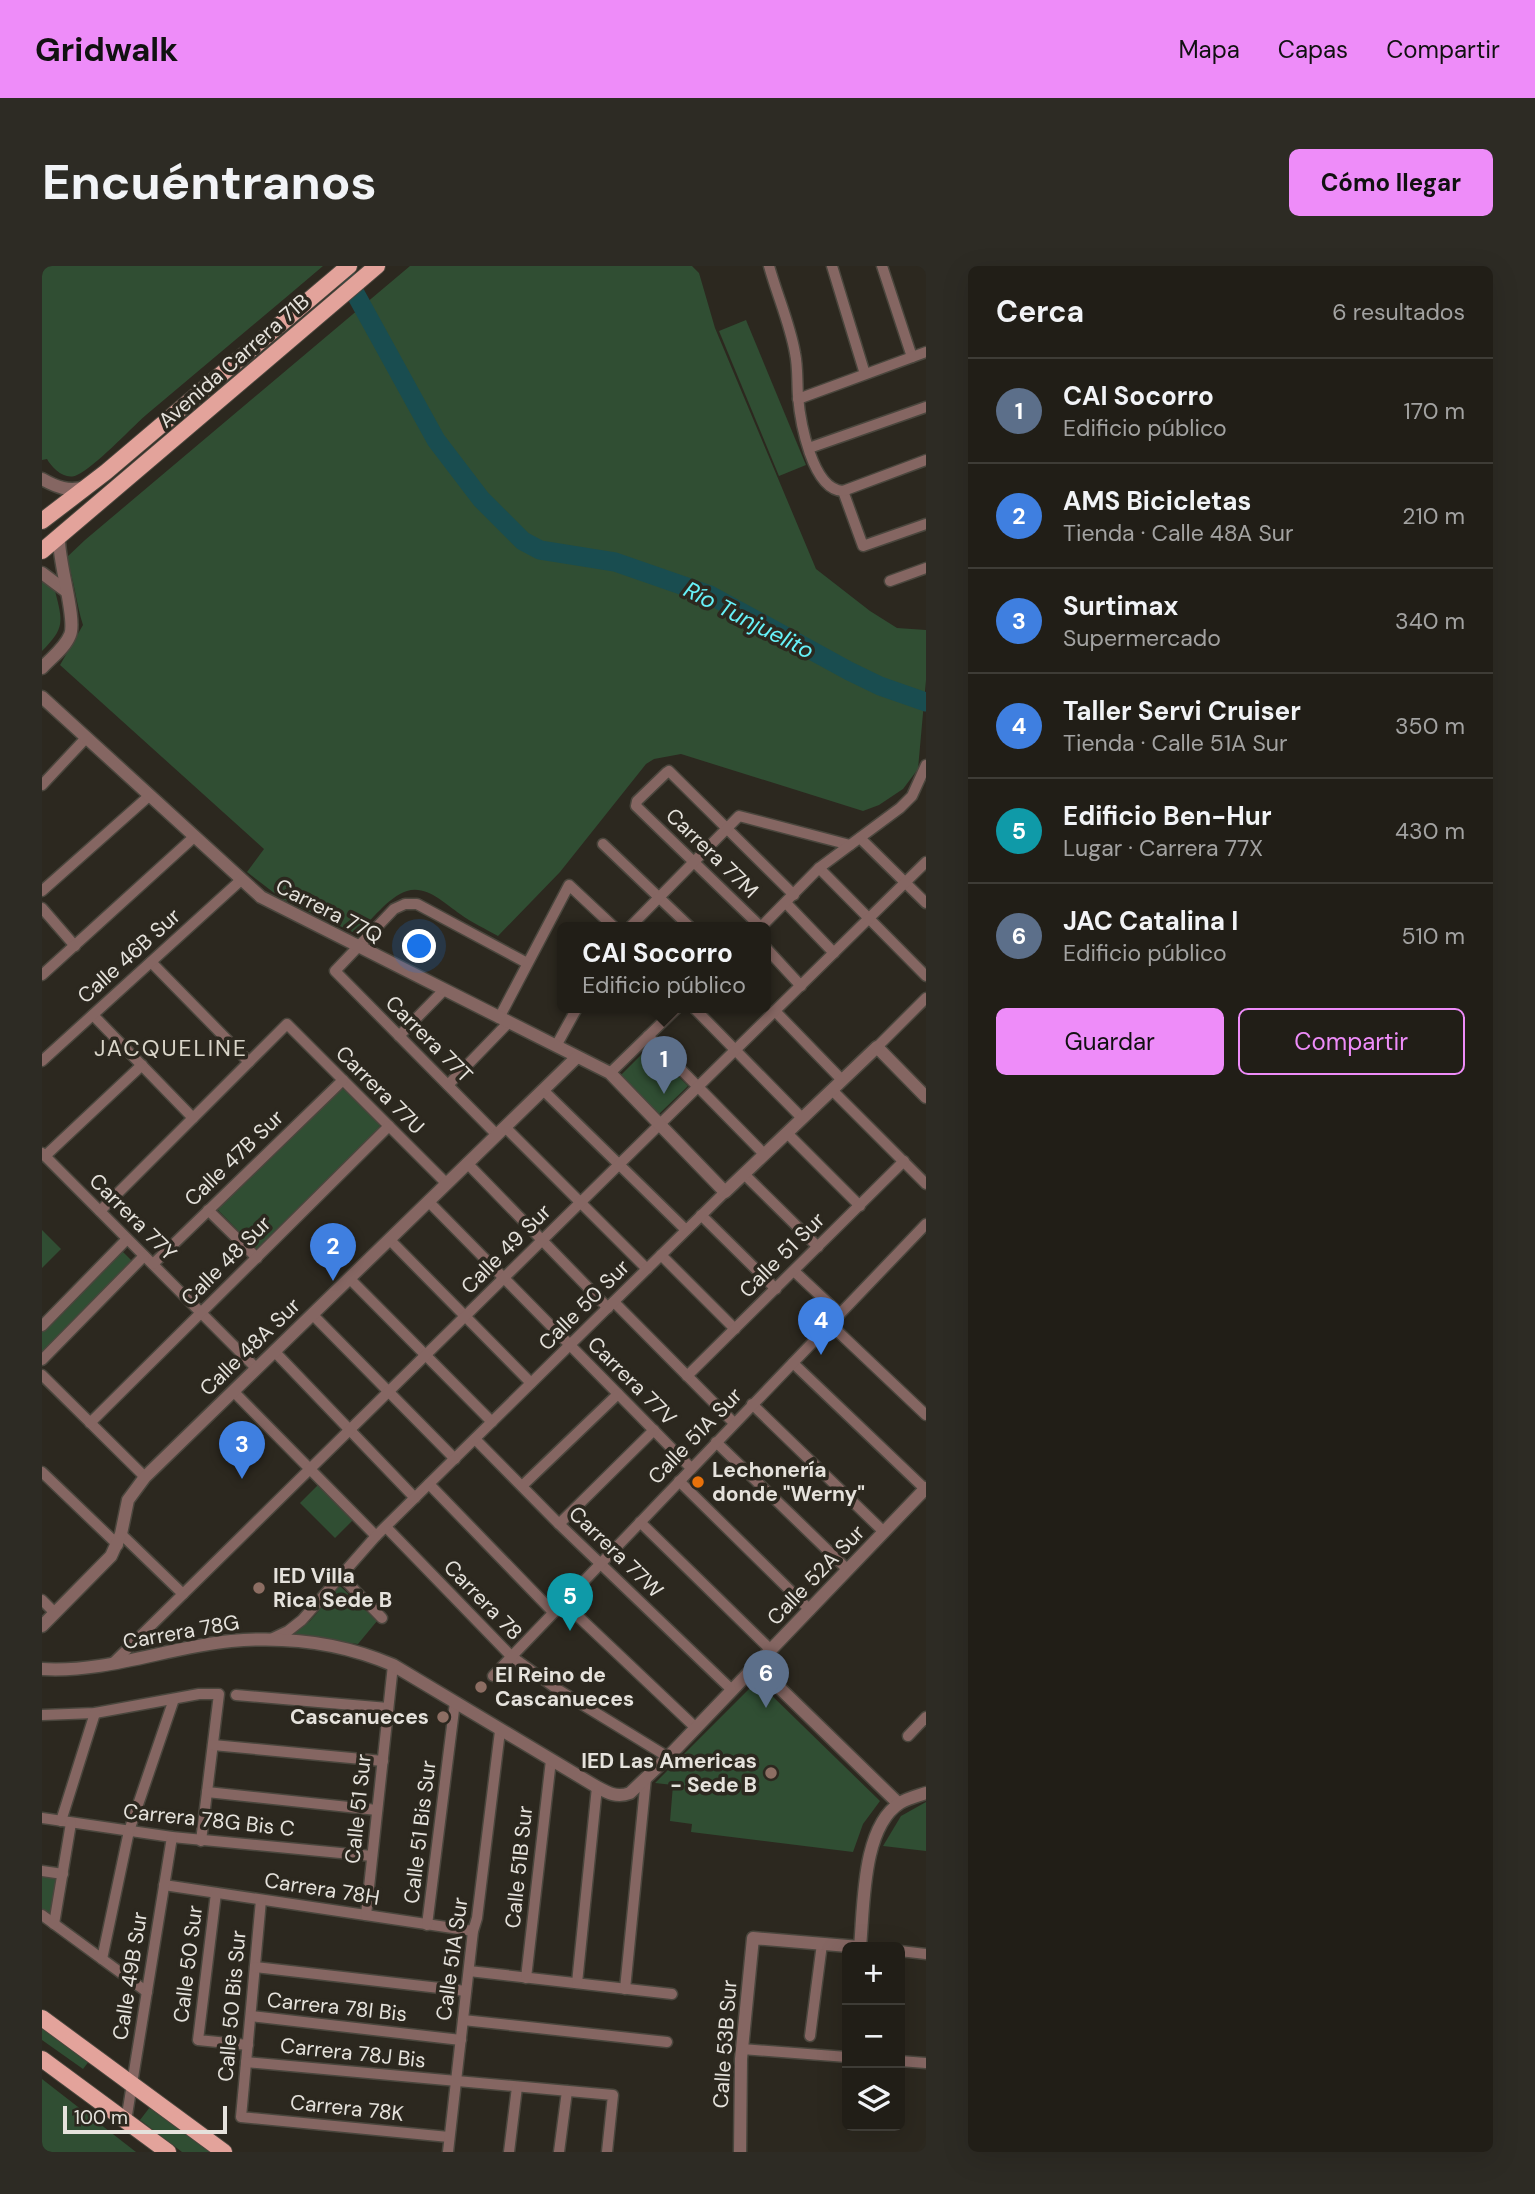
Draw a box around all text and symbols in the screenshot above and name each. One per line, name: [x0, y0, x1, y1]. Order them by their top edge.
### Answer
text: Gridwalk: [35, 28, 178, 71]
text: Mapa: [1178, 34, 1240, 65]
text: Capas: [1278, 34, 1348, 65]
text: Compartir: [1386, 34, 1500, 65]
button: Cómo llegar: [1289, 149, 1493, 216]
text: Encuéntranos: [42, 150, 377, 214]
street label: Avenida Carrera 71B: [153, 288, 315, 434]
text: Cerca: [996, 292, 1084, 331]
text: 6 resultados: [1332, 297, 1465, 327]
text: CAI Socorro: [1063, 379, 1214, 413]
text: 1: [1015, 396, 1023, 426]
text: 170 m: [1404, 396, 1465, 426]
text: Edificio público: [1063, 413, 1227, 443]
text: AMS Bicicletas: [1063, 484, 1251, 518]
text: 2: [1012, 501, 1026, 531]
text: 210 m: [1402, 501, 1465, 531]
text: Tienda · Calle 48A Sur: [1063, 518, 1294, 548]
water label: Río Tunjuelito: [679, 574, 819, 666]
text: Surtimax: [1063, 589, 1178, 623]
text: 3: [1012, 606, 1026, 636]
text: 340 m: [1395, 606, 1465, 636]
text: Supermercado: [1063, 623, 1221, 653]
text: Taller Servi Cruiser: [1063, 694, 1301, 728]
text: 4: [1012, 711, 1026, 741]
text: 350 m: [1395, 711, 1465, 741]
text: Tienda · Calle 51A Sur: [1063, 728, 1287, 758]
text: Edificio Ben-Hur: [1063, 799, 1272, 833]
street label: Carrera 77M: [660, 802, 764, 904]
text: 5: [1012, 816, 1026, 846]
text: 430 m: [1395, 816, 1465, 846]
text: Lugar · Carrera 77X: [1063, 833, 1263, 863]
street label: Carrera 77Q: [271, 872, 387, 950]
street label: Calle 46B Sur: [72, 902, 187, 1010]
text: JAC Catalina I: [1063, 904, 1238, 938]
text: 6: [1012, 921, 1026, 951]
text: 510 m: [1401, 921, 1465, 951]
popup: [557, 922, 771, 1013]
your location: [402, 929, 436, 963]
text: CAI Socorro: [582, 936, 733, 970]
text: Edificio público: [1063, 938, 1227, 968]
text: Edificio público: [582, 970, 746, 1000]
street label: Carrera 77T: [379, 989, 479, 1089]
button: Guardar: [996, 1008, 1224, 1075]
button: Compartir: [1238, 1008, 1465, 1075]
district label: JACQUELINE: [94, 1033, 248, 1063]
pin: 1: [641, 1036, 687, 1094]
street label: Carrera 77U: [330, 1040, 430, 1140]
street label: Calle 47B Sur: [178, 1103, 290, 1212]
street label: Carrera 77Y: [83, 1167, 183, 1267]
street label: Calle 49 Sur: [455, 1198, 557, 1300]
street label: Calle 51 Sur: [733, 1206, 831, 1304]
street label: Calle 48 Sur: [175, 1210, 277, 1312]
pin: 2: [310, 1223, 356, 1281]
street label: Calle 50 Sur: [532, 1253, 636, 1357]
street label: Calle 48A Sur: [194, 1292, 307, 1402]
pin: 4: [798, 1297, 844, 1355]
street label: Carrera 77V: [581, 1330, 683, 1432]
street label: Calle 51A Sur: [642, 1381, 748, 1490]
pin: 3: [219, 1421, 265, 1479]
place label: Lechonería donde "Werny": [712, 1456, 865, 1508]
marker: Lechonería donde "Werny": [690, 1474, 706, 1490]
street label: Carrera 77W: [563, 1500, 669, 1604]
street label: Calle 52A Sur: [761, 1519, 871, 1631]
street label: Carrera 78: [438, 1554, 528, 1646]
place label: IED Villa Rica Sede B: [273, 1562, 392, 1614]
pin: 5: [547, 1573, 593, 1631]
marker: IED Villa Rica Sede B: [251, 1580, 267, 1596]
street label: Carrera 78G: [121, 1608, 241, 1656]
pin: 6: [743, 1650, 789, 1708]
place label: El Reino de Cascanueces: [495, 1661, 634, 1713]
marker: El Reino de Cascanueces: [473, 1679, 489, 1695]
place label: Cascanueces: [290, 1703, 429, 1731]
marker: Cascanueces: [435, 1709, 451, 1725]
place label: IED Las Americas - Sede B: [581, 1747, 757, 1799]
street label: Calle 51 Sur: [338, 1752, 378, 1865]
street label: Calle 51 Bis Sur: [397, 1759, 443, 1905]
marker: IED Las Americas - Sede B: [763, 1765, 779, 1781]
street label: Carrera 78G Bis C: [122, 1797, 296, 1843]
street label: Calle 51B Sur: [499, 1804, 539, 1930]
street label: Carrera 78H: [262, 1866, 382, 1912]
street label: Calle 51A Sur: [429, 1895, 475, 2022]
street label: Calle 50 Sur: [167, 1903, 209, 2024]
street label: Calle 49B Sur: [106, 1910, 154, 2042]
street label: Calle 50 Bis Sur: [211, 1929, 253, 2083]
map controls: [842, 1942, 905, 2131]
button: +: [842, 1942, 905, 2005]
street label: Calle 53B Sur: [707, 1979, 743, 2109]
street label: Carrera 78I Bis: [266, 1986, 408, 2028]
button: −: [842, 2005, 905, 2068]
street label: Carrera 78J Bis: [279, 2031, 427, 2075]
button: layers: [842, 2068, 905, 2131]
street label: Carrera 78K: [289, 2088, 405, 2128]
scale bar: [63, 2103, 228, 2135]
text: 100 m: [74, 2105, 128, 2130]

